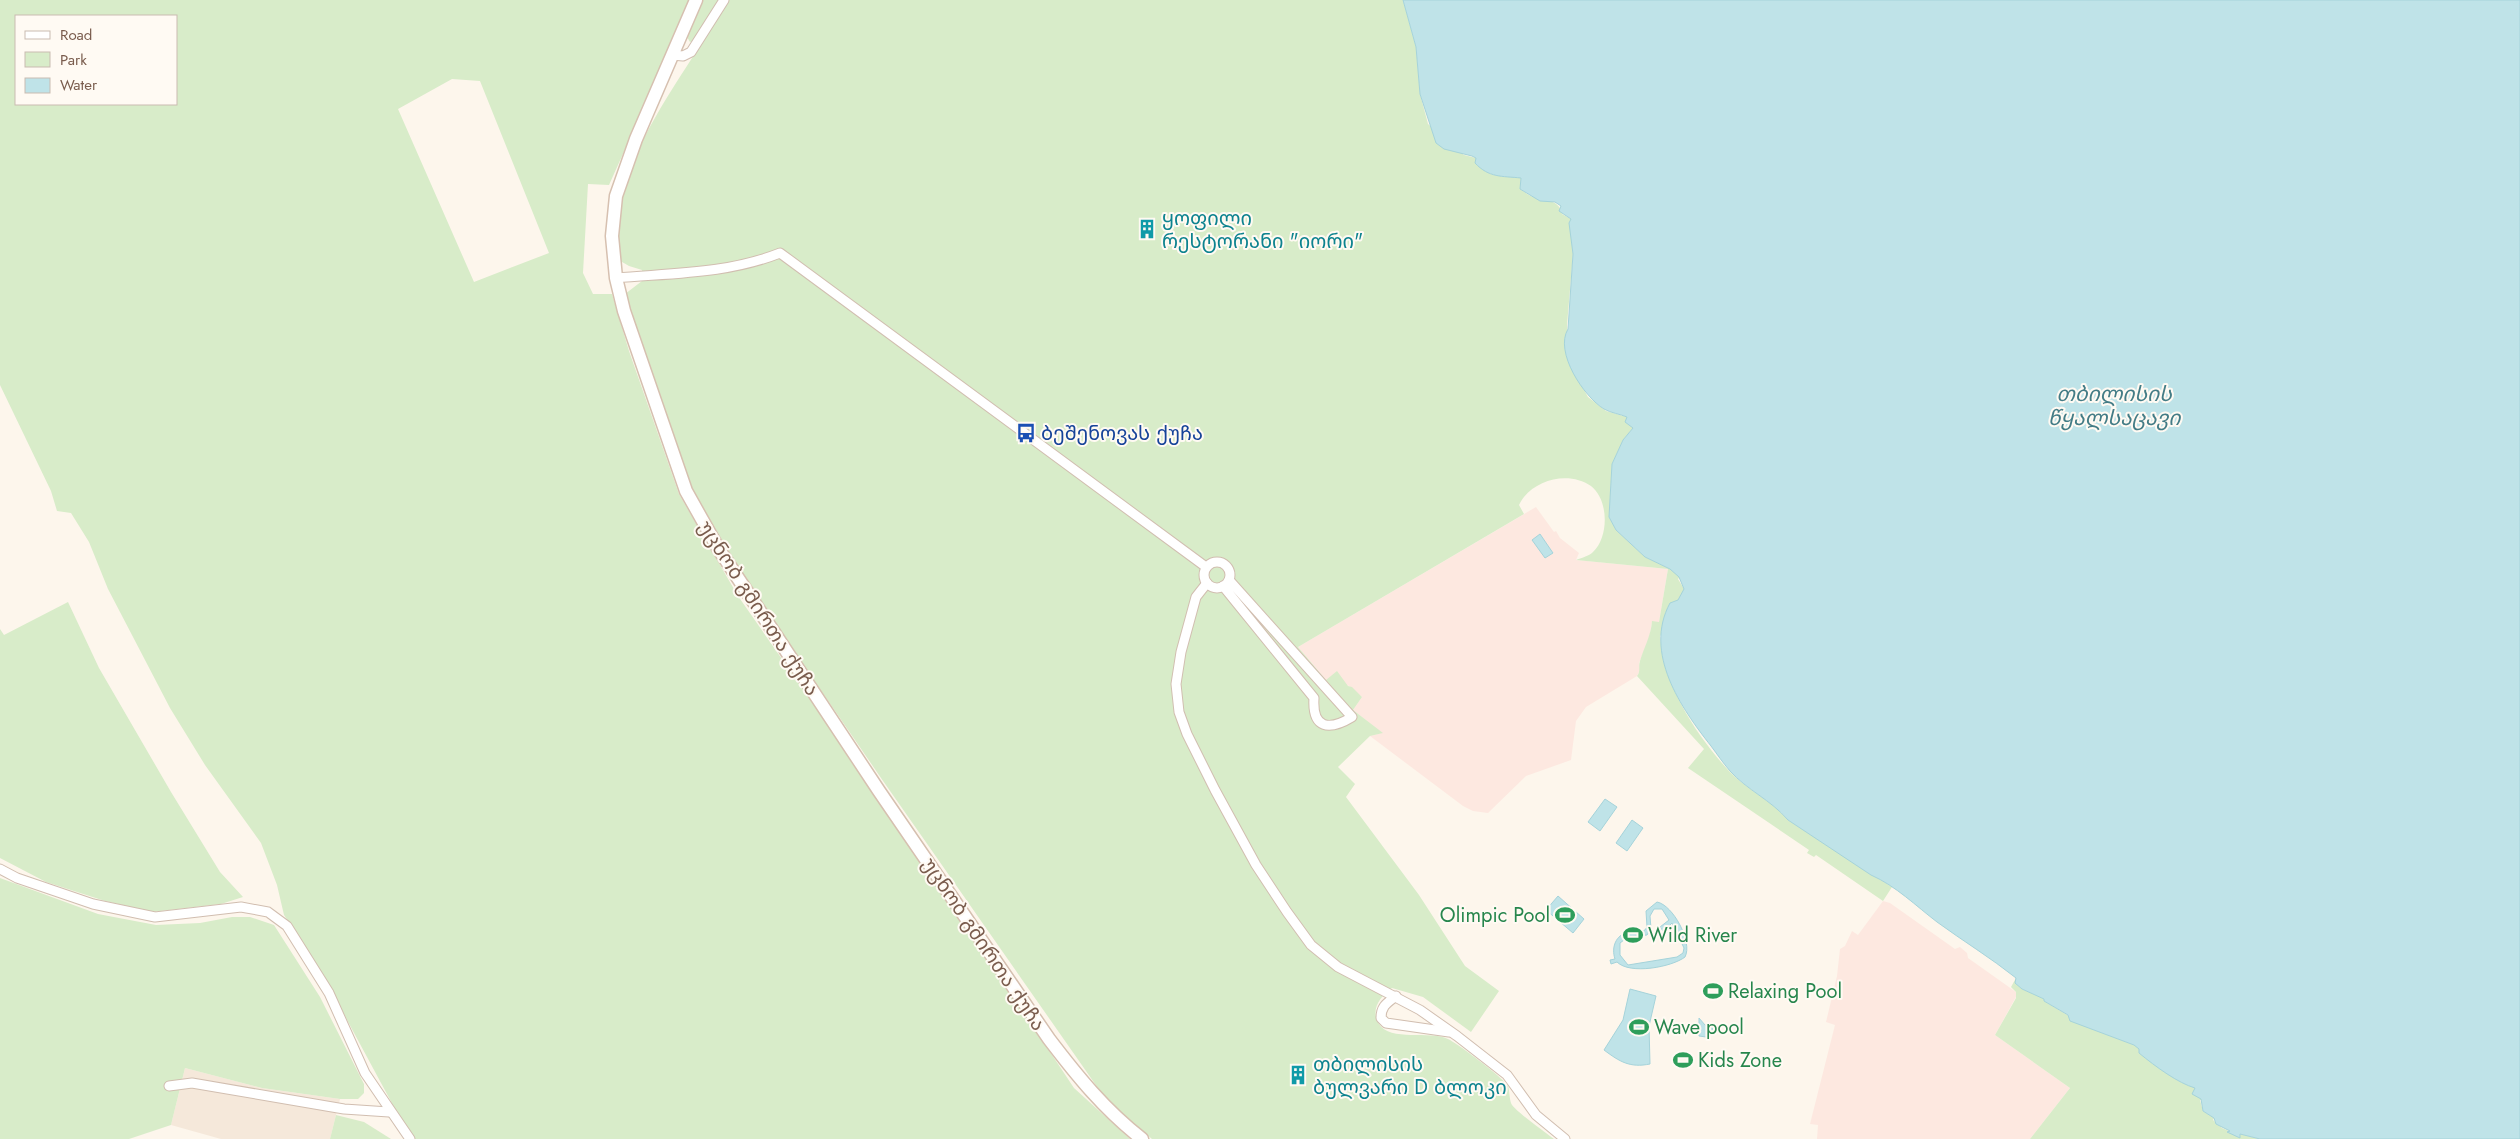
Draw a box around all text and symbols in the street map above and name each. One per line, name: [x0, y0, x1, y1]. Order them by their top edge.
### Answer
legend: [15, 15, 178, 105]
text: Road: [60, 24, 92, 46]
text: Park: [60, 49, 87, 71]
text: Water: [60, 74, 98, 96]
place label: ყოფილი რესტორანი "იორი": [1162, 204, 1363, 256]
building icon: ყოფილი რესტორანი "იორი": [1136, 218, 1158, 240]
water label: თბილისის წყალსაცავი: [2048, 379, 2181, 433]
place label: ბეშენოვას ქუჩა: [1041, 419, 1203, 448]
bus stop icon: ბეშენოვას ქუჩა: [1015, 422, 1037, 444]
street label: უცნობ გმირთა ქუჩა: [691, 515, 826, 702]
street label: უცნობ გმირთა ქუჩა: [915, 852, 1053, 1037]
place label: Olimpic Pool: [1440, 901, 1550, 930]
sports icon: Olimpic Pool: [1554, 904, 1576, 926]
place label: Wild River: [1648, 921, 1737, 950]
sports icon: Wild River: [1622, 924, 1644, 946]
place label: Relaxing Pool: [1728, 977, 1842, 1006]
sports icon: Relaxing Pool: [1702, 980, 1724, 1002]
place label: Wave pool: [1654, 1013, 1744, 1042]
sports icon: Wave pool: [1628, 1016, 1650, 1038]
place label: Kids Zone: [1698, 1046, 1782, 1075]
sports icon: Kids Zone: [1672, 1049, 1694, 1071]
place label: თბილისის ბულვარი D ბლოკი: [1313, 1050, 1507, 1102]
building icon: თბილისის ბულვარი D ბლოკი: [1287, 1064, 1309, 1086]

